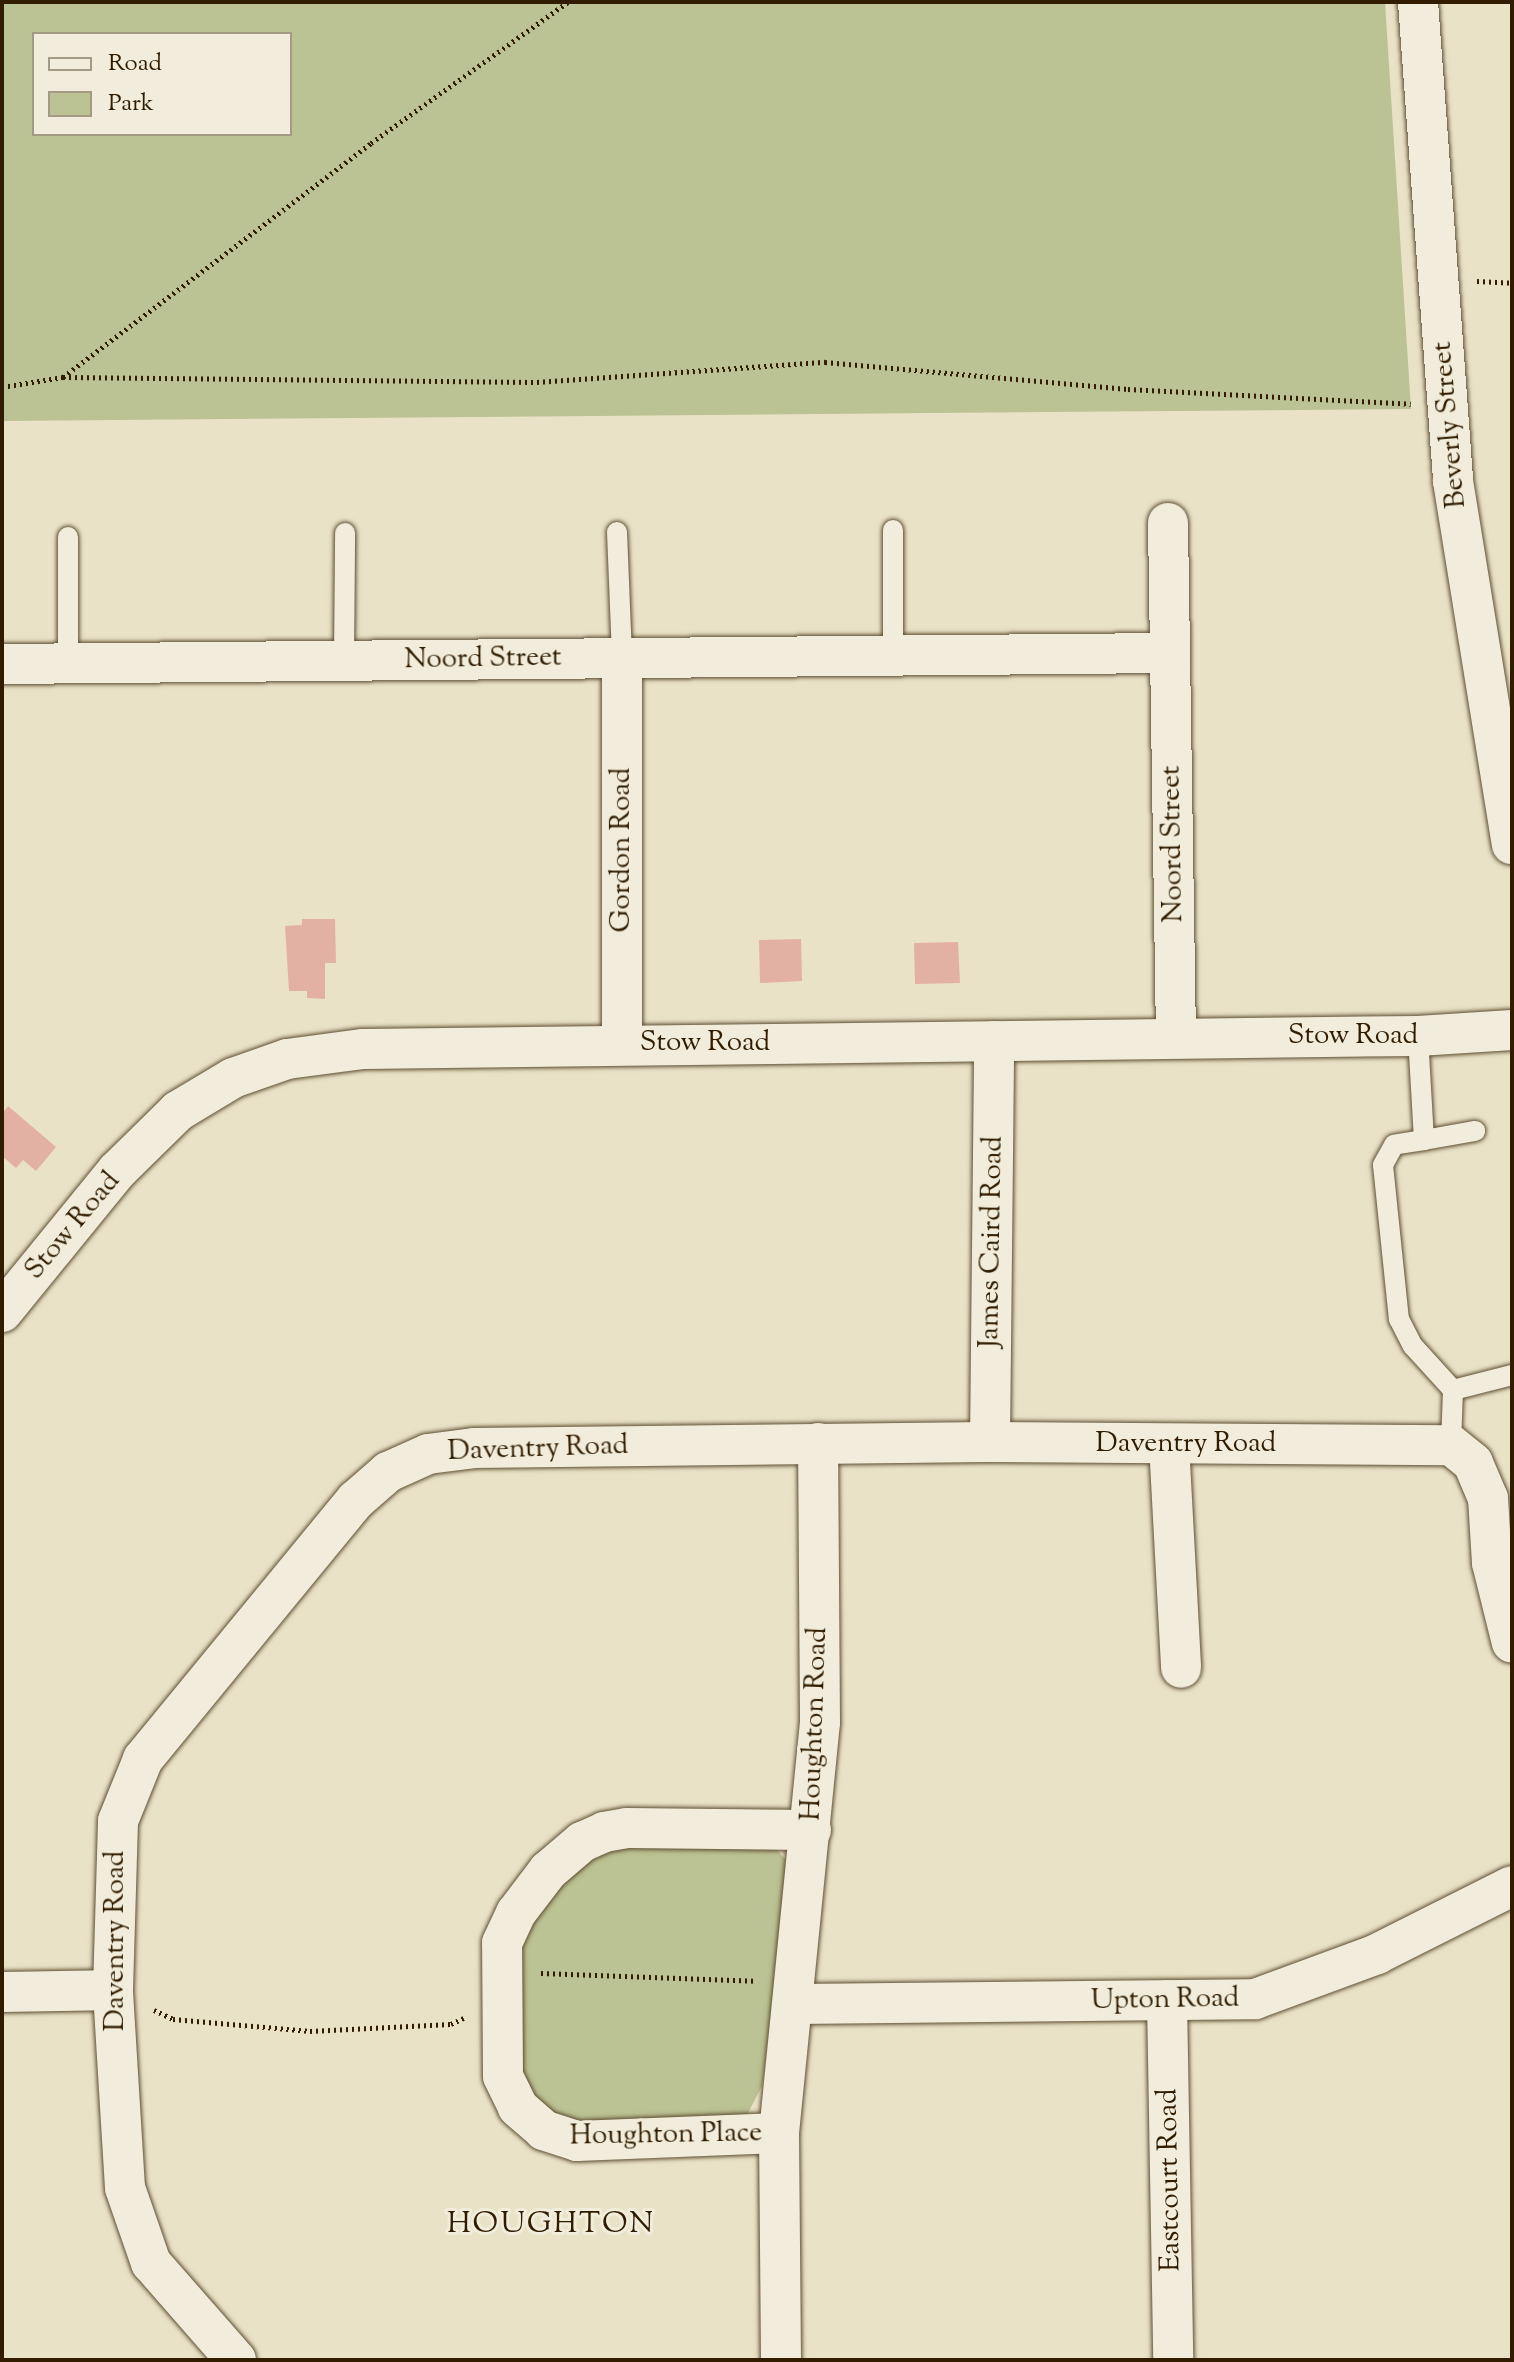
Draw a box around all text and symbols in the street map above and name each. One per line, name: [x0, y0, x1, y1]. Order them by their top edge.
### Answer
legend: [32, 32, 292, 136]
text: Road: [108, 47, 162, 81]
text: Park: [108, 87, 154, 121]
street label: Beverly Street: [1426, 340, 1474, 510]
street label: Noord Street: [404, 641, 562, 677]
street label: Noord Street: [1155, 765, 1191, 923]
street label: Gordon Road: [605, 767, 639, 933]
street label: Stow Road: [1288, 1019, 1418, 1053]
street label: Stow Road: [640, 1026, 770, 1060]
street label: James Caird Road: [973, 1136, 1011, 1348]
street label: Stow Road: [18, 1165, 128, 1287]
street label: Daventry Road: [1096, 1427, 1276, 1461]
street label: Daventry Road: [447, 1429, 629, 1469]
street label: Houghton Road: [795, 1627, 835, 1821]
street label: Daventry Road: [99, 1851, 133, 2031]
street label: Upton Road: [1090, 1982, 1240, 2018]
street label: Eastcourt Road: [1152, 2088, 1188, 2272]
street label: Houghton Place: [569, 2117, 763, 2153]
district label: HOUGHTON: [447, 2207, 655, 2243]

